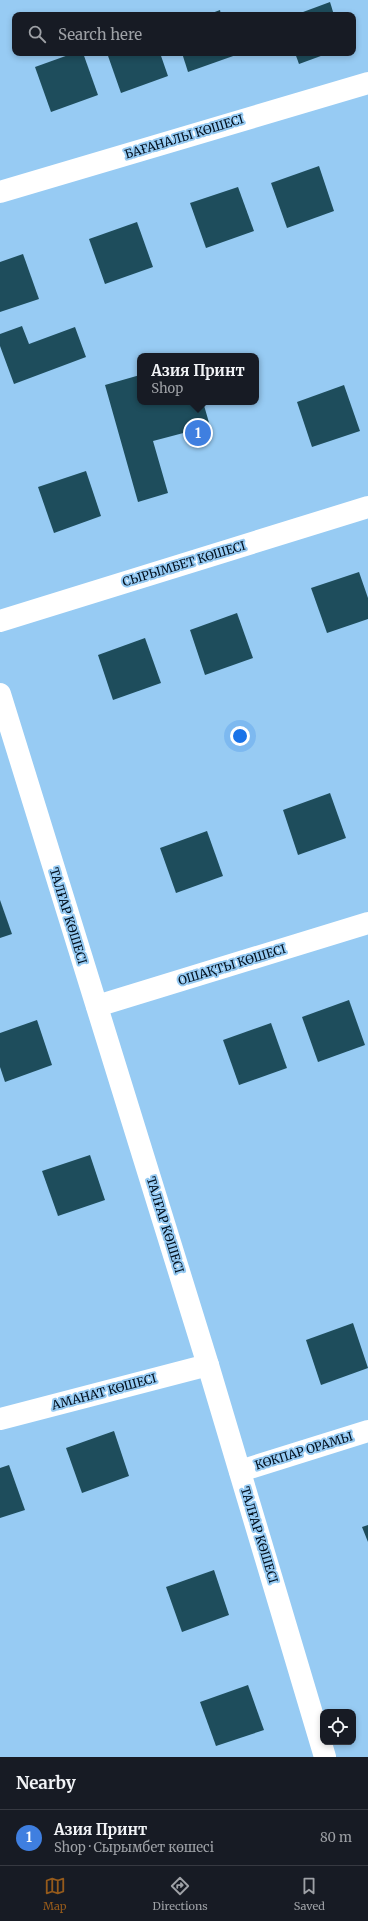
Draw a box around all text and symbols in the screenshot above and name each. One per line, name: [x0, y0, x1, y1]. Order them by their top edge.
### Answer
search box: [12, 12, 356, 56]
icon: search: [26, 23, 48, 45]
text: Search here: [58, 25, 142, 44]
street label: БАҒАНАЛЫ КӨШЕСІ: [123, 111, 245, 162]
popup: [137, 353, 259, 405]
text: Азия Принт: [151, 361, 245, 380]
text: Shop: [151, 380, 183, 397]
pin: 1: [185, 418, 211, 448]
street label: СЫРЫМБЕТ КӨШЕСІ: [121, 538, 247, 589]
your location: [230, 726, 250, 746]
street label: ТАЛҒАР КӨШЕСІ: [47, 866, 90, 966]
street label: ОШАҚТЫ КӨШЕСІ: [176, 941, 287, 988]
street label: ТАЛҒАР КӨШЕСІ: [144, 1175, 187, 1275]
street label: АМАНАТ КӨШЕСІ: [49, 1370, 158, 1413]
street label: КӨКПАР ОРАМЫ: [253, 1428, 355, 1473]
street label: ТАЛҒАР КӨШЕСІ: [238, 1485, 281, 1585]
map controls: [320, 1709, 356, 1745]
button: locate: [320, 1709, 356, 1745]
text: Nearby: [16, 1772, 76, 1794]
text: Азия Принт: [54, 1820, 147, 1839]
text: 1: [26, 1829, 32, 1846]
text: 80 m: [320, 1829, 352, 1846]
text: Shop · Сырымбет көшесі: [54, 1839, 214, 1856]
tab: Map: [43, 1875, 67, 1913]
tab: Directions: [153, 1875, 208, 1913]
tab: Saved: [294, 1875, 325, 1913]

